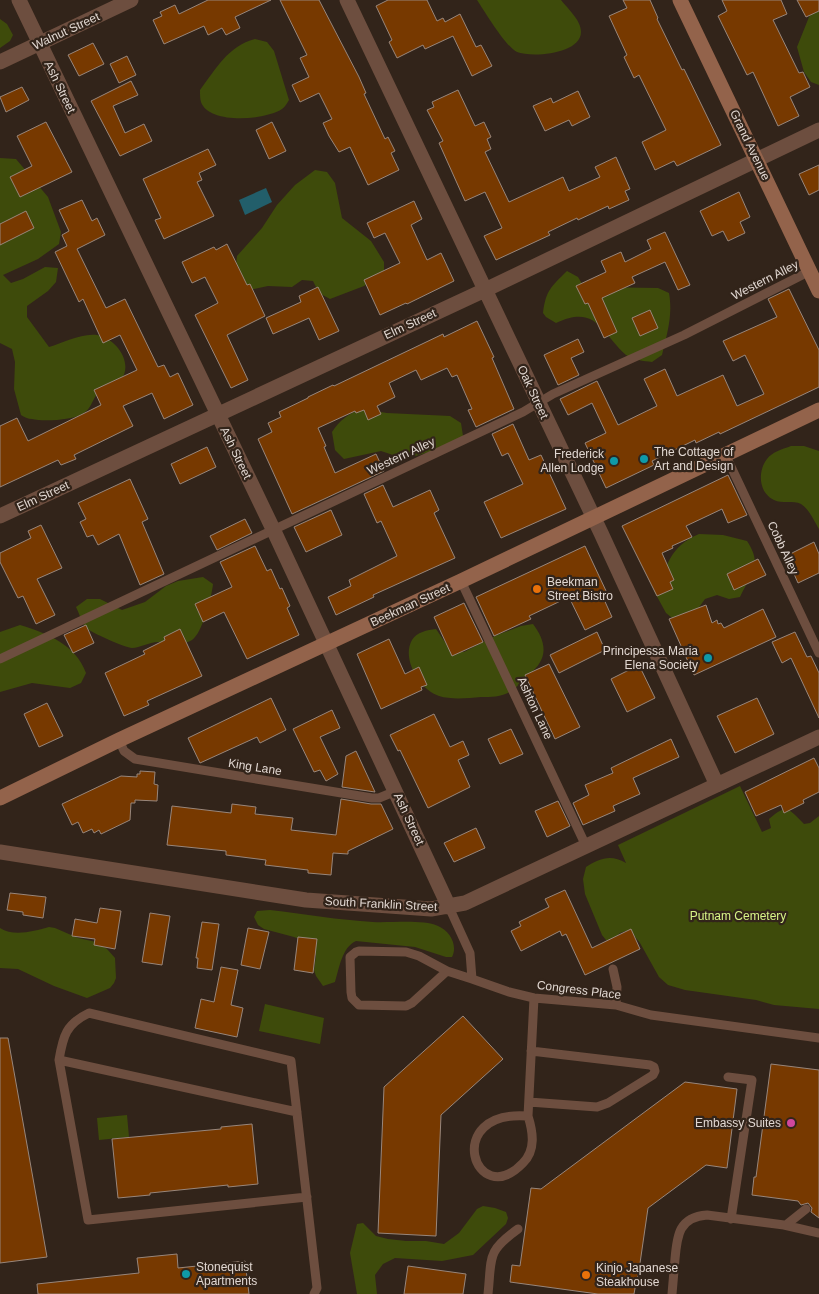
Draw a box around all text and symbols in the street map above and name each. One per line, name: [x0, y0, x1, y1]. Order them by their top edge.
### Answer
street label: Walnut Street: [30, 9, 102, 53]
street label: Ash Street: [41, 59, 79, 116]
street label: Grand Avenue: [727, 108, 773, 183]
street label: Western Alley: [729, 257, 801, 303]
street label: Elm Street: [382, 306, 439, 342]
street label: Oak Street: [515, 363, 552, 422]
street label: Ash Street: [217, 425, 255, 482]
street label: Western Alley: [365, 434, 437, 478]
place label: The Cottage of Art and Design: [654, 445, 734, 473]
place label: Frederick Allen Lodge: [541, 447, 605, 475]
marker: The Cottage of Art and Design: [638, 453, 650, 465]
marker: Frederick Allen Lodge: [608, 455, 620, 467]
street label: Elm Street: [15, 478, 72, 514]
street label: Cobb Alley: [765, 519, 801, 577]
place label: Beekman Street Bistro: [547, 575, 613, 603]
street label: Beekman Street: [368, 580, 453, 630]
marker: Beekman Street Bistro: [531, 583, 543, 595]
place label: Principessa Maria Elena Society: [603, 644, 698, 672]
marker: Principessa Maria Elena Society: [702, 652, 714, 664]
street label: Ashton Lane: [514, 675, 556, 742]
street label: King Lane: [227, 756, 283, 778]
street label: Ash Street: [391, 791, 427, 848]
street label: South Franklin Street: [324, 894, 438, 914]
park label: Putnam Cemetery: [690, 909, 786, 923]
street label: Congress Place: [536, 978, 622, 1002]
place label: Embassy Suites: [695, 1116, 781, 1130]
marker: Embassy Suites: [785, 1117, 797, 1129]
place label: Stonequist Apartments: [196, 1260, 257, 1288]
place label: Kinjo Japanese Steakhouse: [596, 1261, 678, 1289]
marker: Stonequist Apartments: [180, 1268, 192, 1280]
marker: Kinjo Japanese Steakhouse: [580, 1269, 592, 1281]

